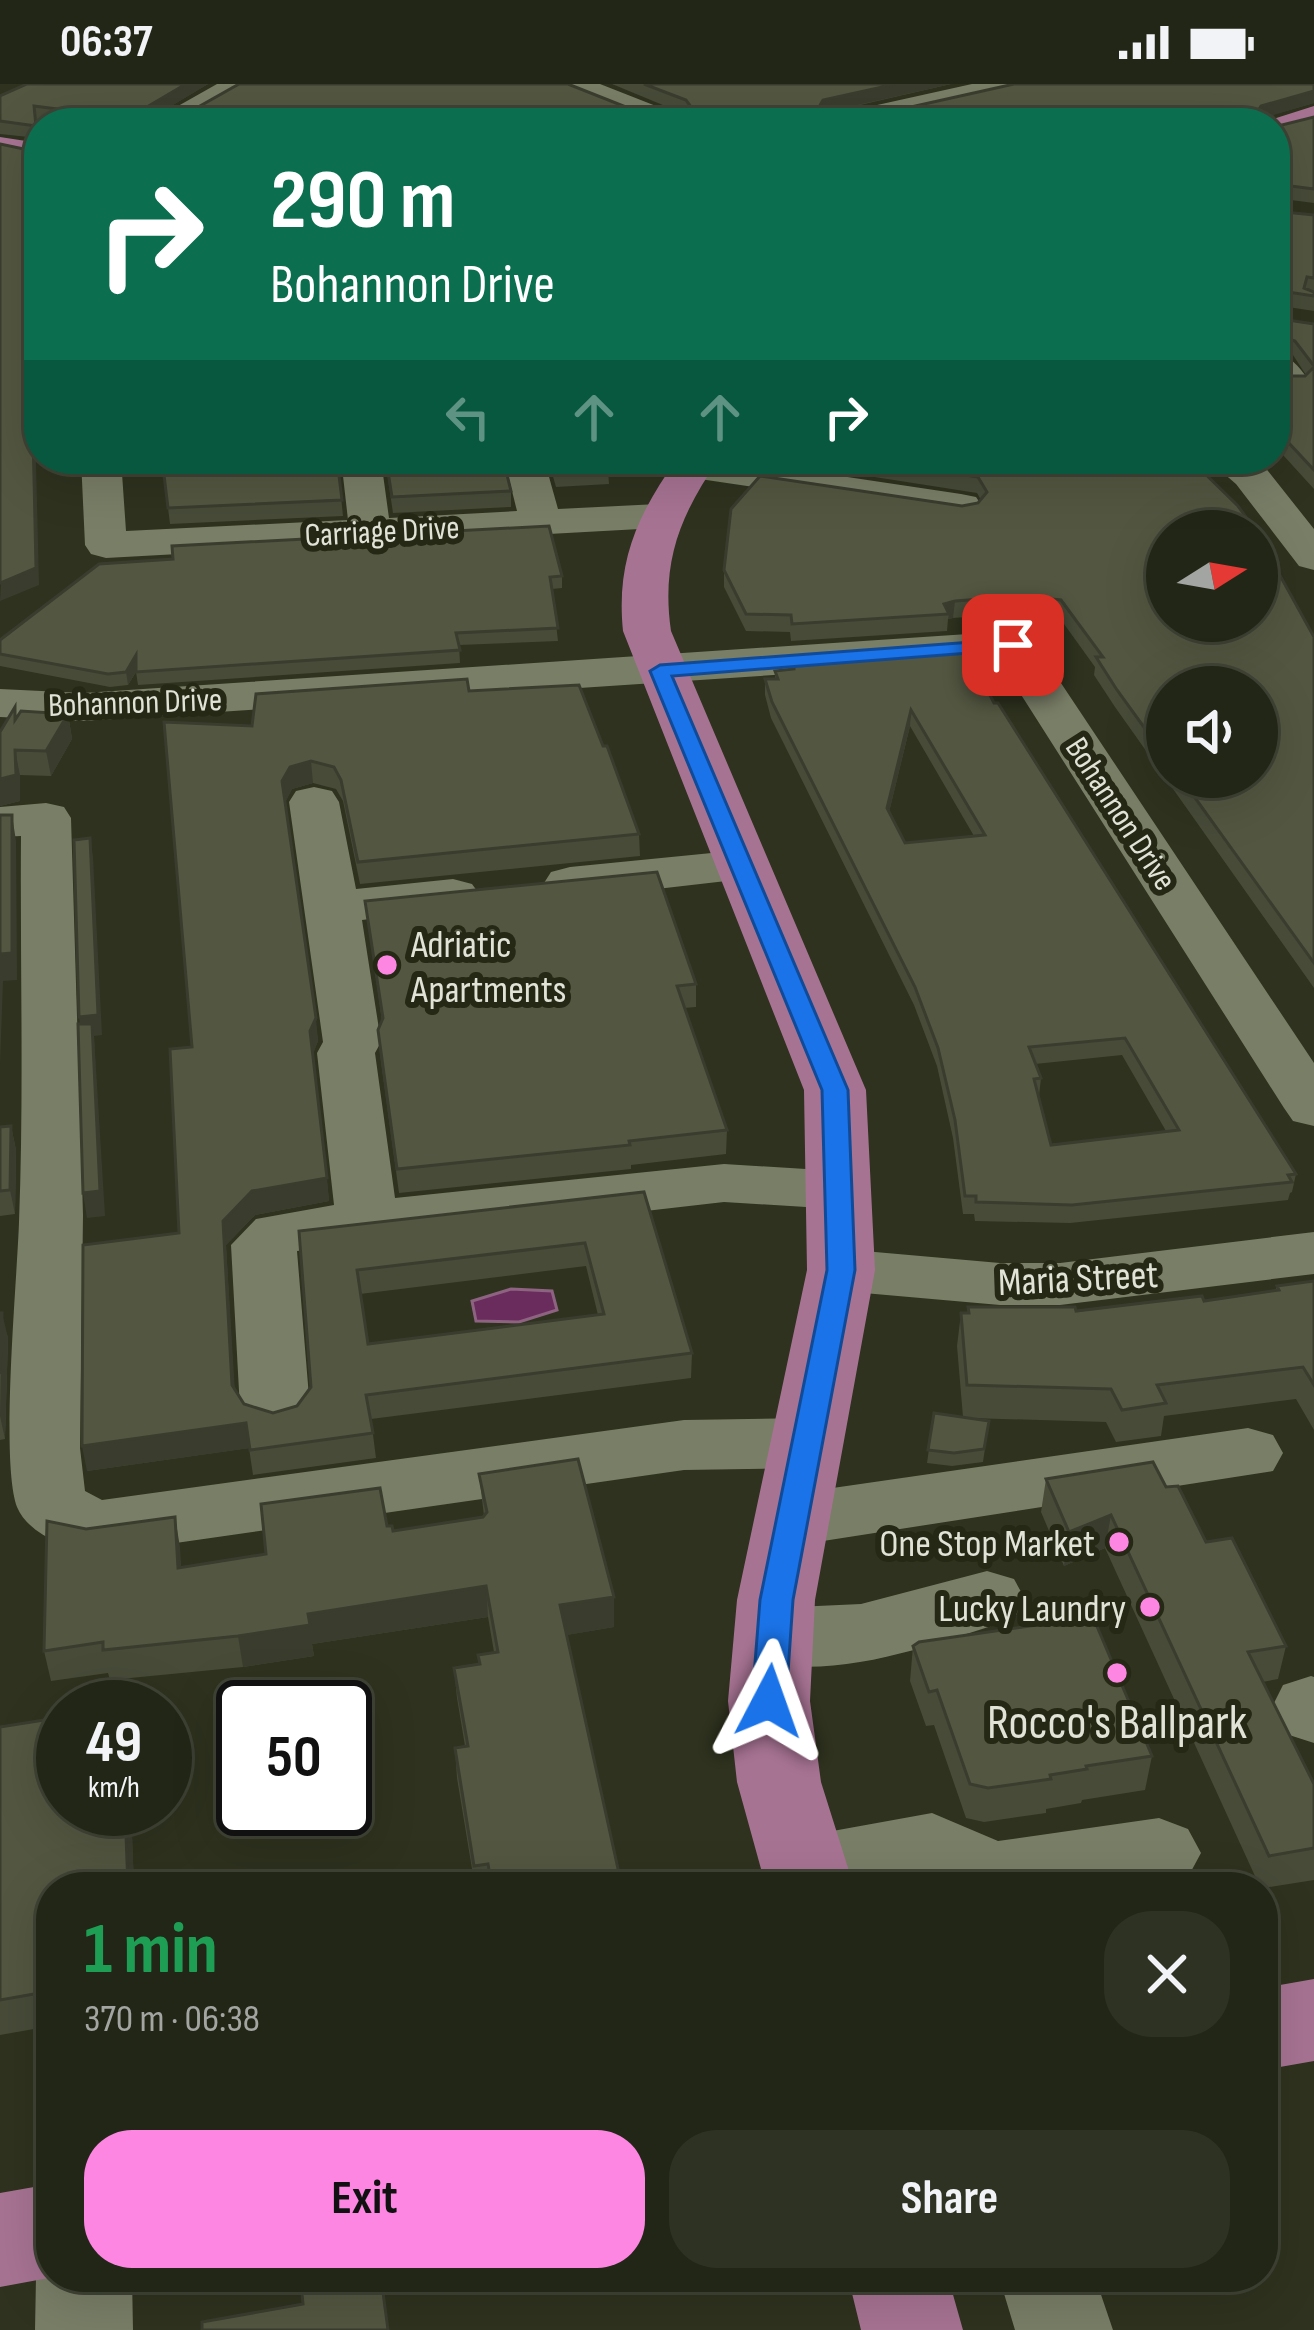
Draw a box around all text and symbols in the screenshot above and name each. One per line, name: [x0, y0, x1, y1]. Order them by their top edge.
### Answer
text: 06:37: [60, 15, 152, 70]
text: 290 m: [270, 151, 455, 252]
icon: right: [72, 156, 228, 312]
text: Bohannon Drive: [270, 253, 555, 318]
icon: left: [435, 384, 501, 450]
icon: ahead: [561, 384, 627, 450]
icon: ahead: [687, 384, 753, 450]
icon: right: [813, 384, 879, 450]
street label: Carriage Drive: [304, 508, 461, 556]
north arrow: [1146, 510, 1278, 642]
map controls: [1146, 510, 1278, 798]
pin: [962, 594, 1064, 696]
icon: arrive: [980, 612, 1046, 678]
button: sound: [1146, 666, 1278, 798]
street label: Bohannon Drive: [47, 680, 223, 726]
street label: Bohannon Drive: [1056, 730, 1185, 898]
place label: Adriatic Apartments: [410, 922, 566, 1014]
marker: Adriatic Apartments: [374, 952, 400, 978]
street label: Maria Street: [997, 1252, 1159, 1307]
place label: One Stop Market: [879, 1521, 1095, 1568]
marker: One Stop Market: [1106, 1529, 1132, 1555]
place label: Lucky Laundry: [938, 1586, 1126, 1633]
marker: Lucky Laundry: [1137, 1594, 1163, 1620]
position arrow: [706, 1638, 832, 1764]
marker: Rocco's Ballpark: [1104, 1660, 1130, 1686]
speed limit sign: 50: [216, 1680, 372, 1836]
place label: Rocco's Ballpark: [987, 1695, 1247, 1752]
text: 49: [86, 1707, 142, 1779]
text: km/h: [88, 1770, 140, 1806]
text: 1 min: [84, 1907, 218, 1994]
button: close: [1104, 1911, 1230, 2037]
text: 370 m · 06:38: [84, 1996, 260, 2043]
button: Exit: [84, 2130, 645, 2268]
button: Share: [669, 2130, 1230, 2268]

